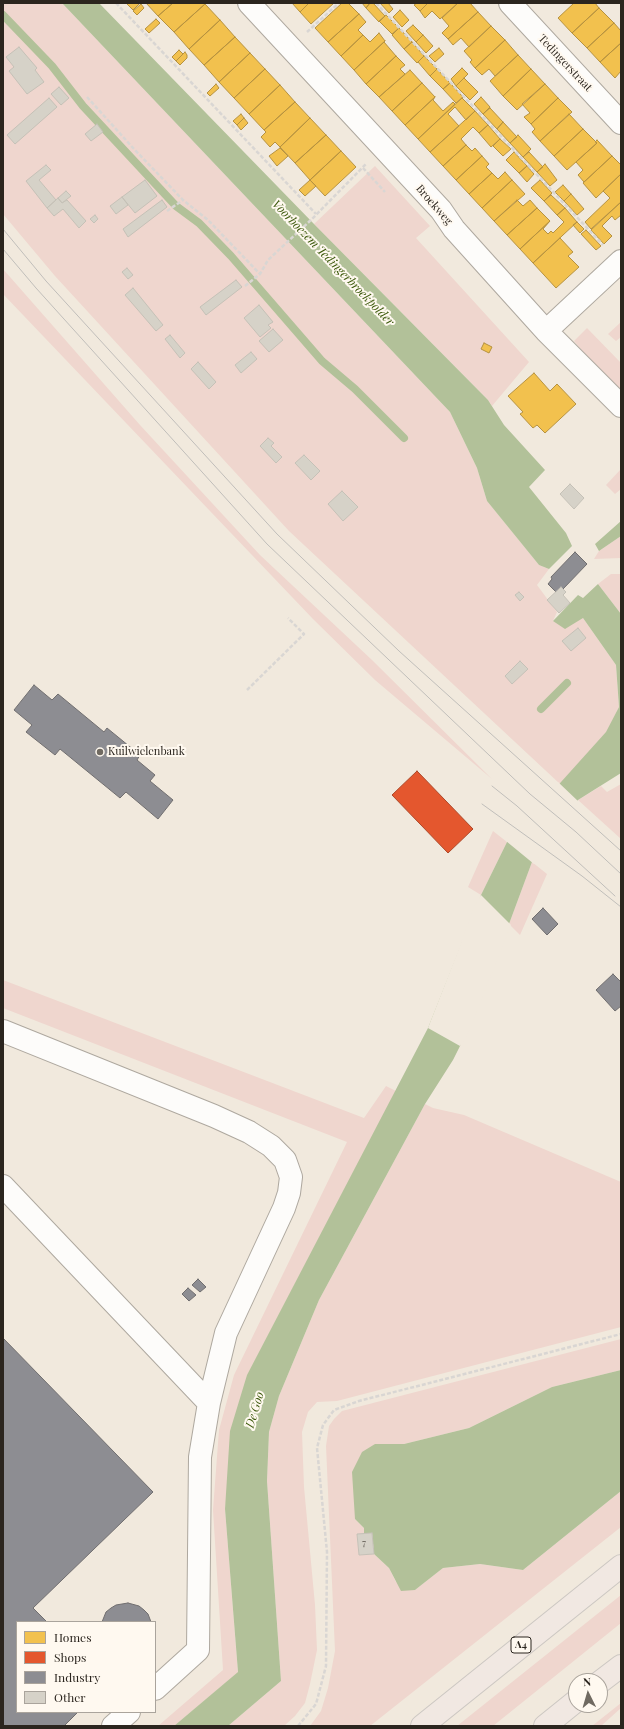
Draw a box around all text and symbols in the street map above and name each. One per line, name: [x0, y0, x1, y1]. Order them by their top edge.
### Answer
street label: Tedingerstraat: [535, 32, 595, 94]
street label: Broekweg: [413, 182, 455, 228]
water label: Voorboezem Tedingerbroekpolder: [269, 197, 397, 329]
place label: Kuilwielenbank: [108, 745, 185, 759]
marker: Kuilwielenbank: [95, 747, 105, 757]
water label: De Goo: [243, 1390, 267, 1430]
house number: 7: [362, 1538, 366, 1548]
legend: [16, 1621, 156, 1713]
text: Homes: [54, 1629, 92, 1645]
road number: A4: [511, 1637, 531, 1653]
text: Shops: [54, 1649, 86, 1665]
text: Industry: [54, 1669, 100, 1685]
north arrow: [568, 1673, 608, 1713]
text: N: [582, 1674, 592, 1689]
text: Other: [54, 1689, 86, 1705]

